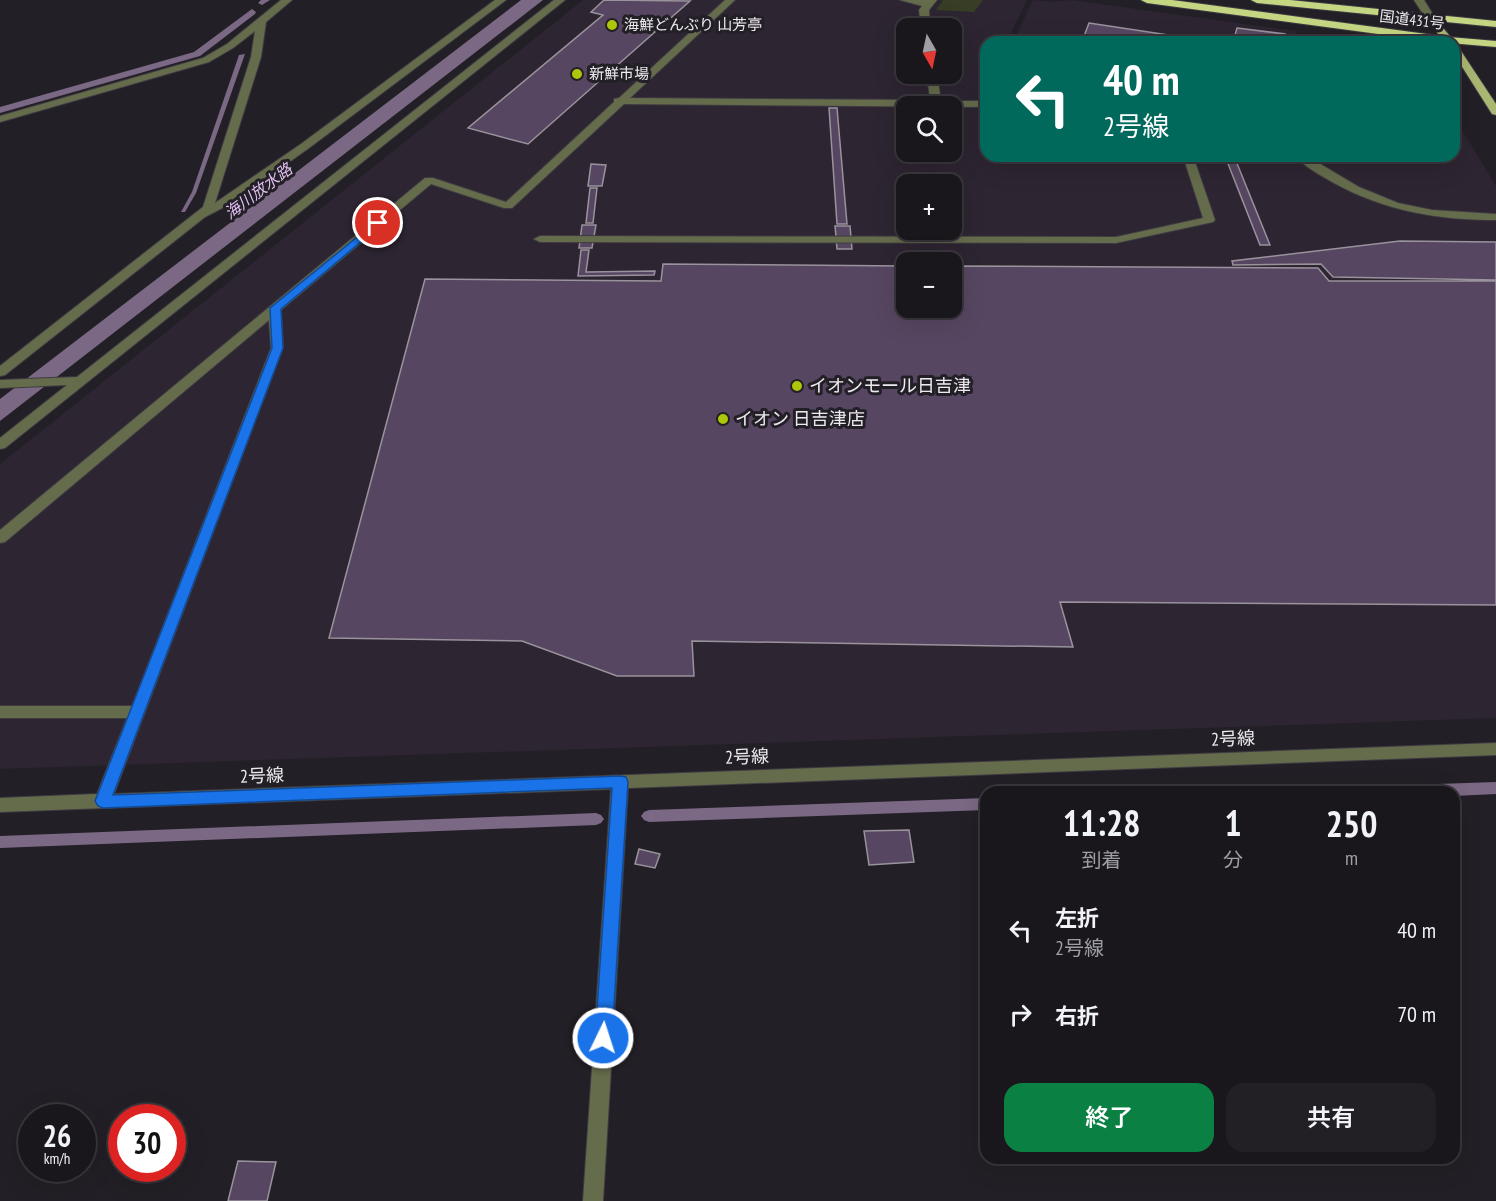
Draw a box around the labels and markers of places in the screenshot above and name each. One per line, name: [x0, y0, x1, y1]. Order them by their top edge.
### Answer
place label: 海鮮どんぶり 山芳亭: [624, 15, 762, 34]
marker: 海鮮どんぶり 山芳亭: [605, 18, 619, 32]
place label: 新鮮市場: [589, 64, 649, 83]
marker: 新鮮市場: [570, 67, 584, 81]
pin: [352, 197, 403, 248]
place label: イオンモール日吉津: [809, 374, 971, 397]
marker: イオンモール日吉津: [790, 379, 804, 393]
place label: イオン 日吉津店: [735, 407, 865, 430]
marker: イオン 日吉津店: [716, 412, 730, 426]

